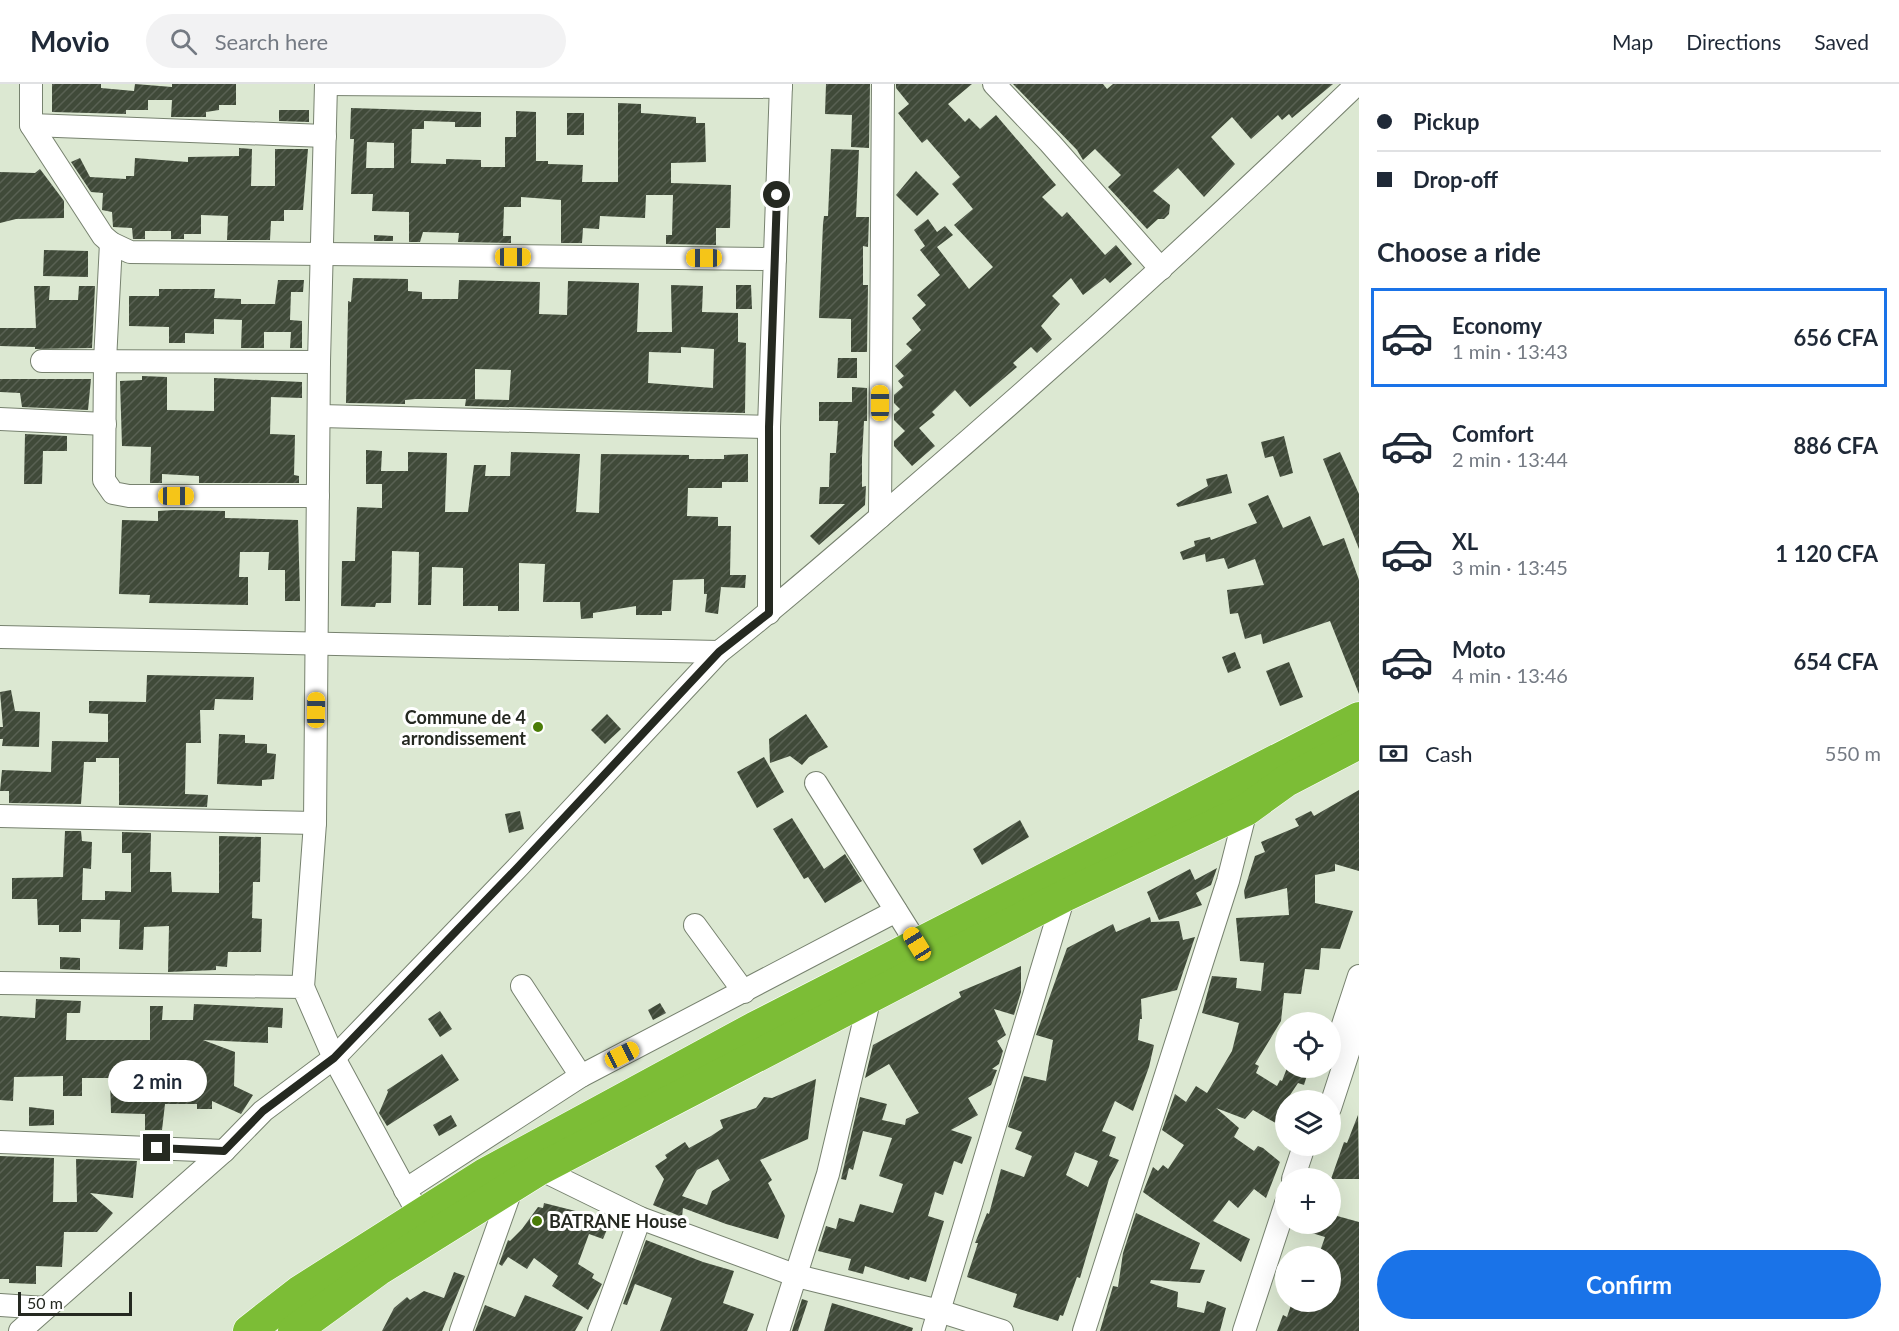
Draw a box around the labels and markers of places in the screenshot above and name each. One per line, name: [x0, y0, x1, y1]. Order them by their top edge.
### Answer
place label: Commune de 4 arrondissement: [402, 706, 526, 749]
marker: Commune de 4 arrondissement: [531, 720, 545, 734]
place label: BATRANE House: [549, 1210, 687, 1232]
marker: BATRANE House: [530, 1214, 544, 1228]

